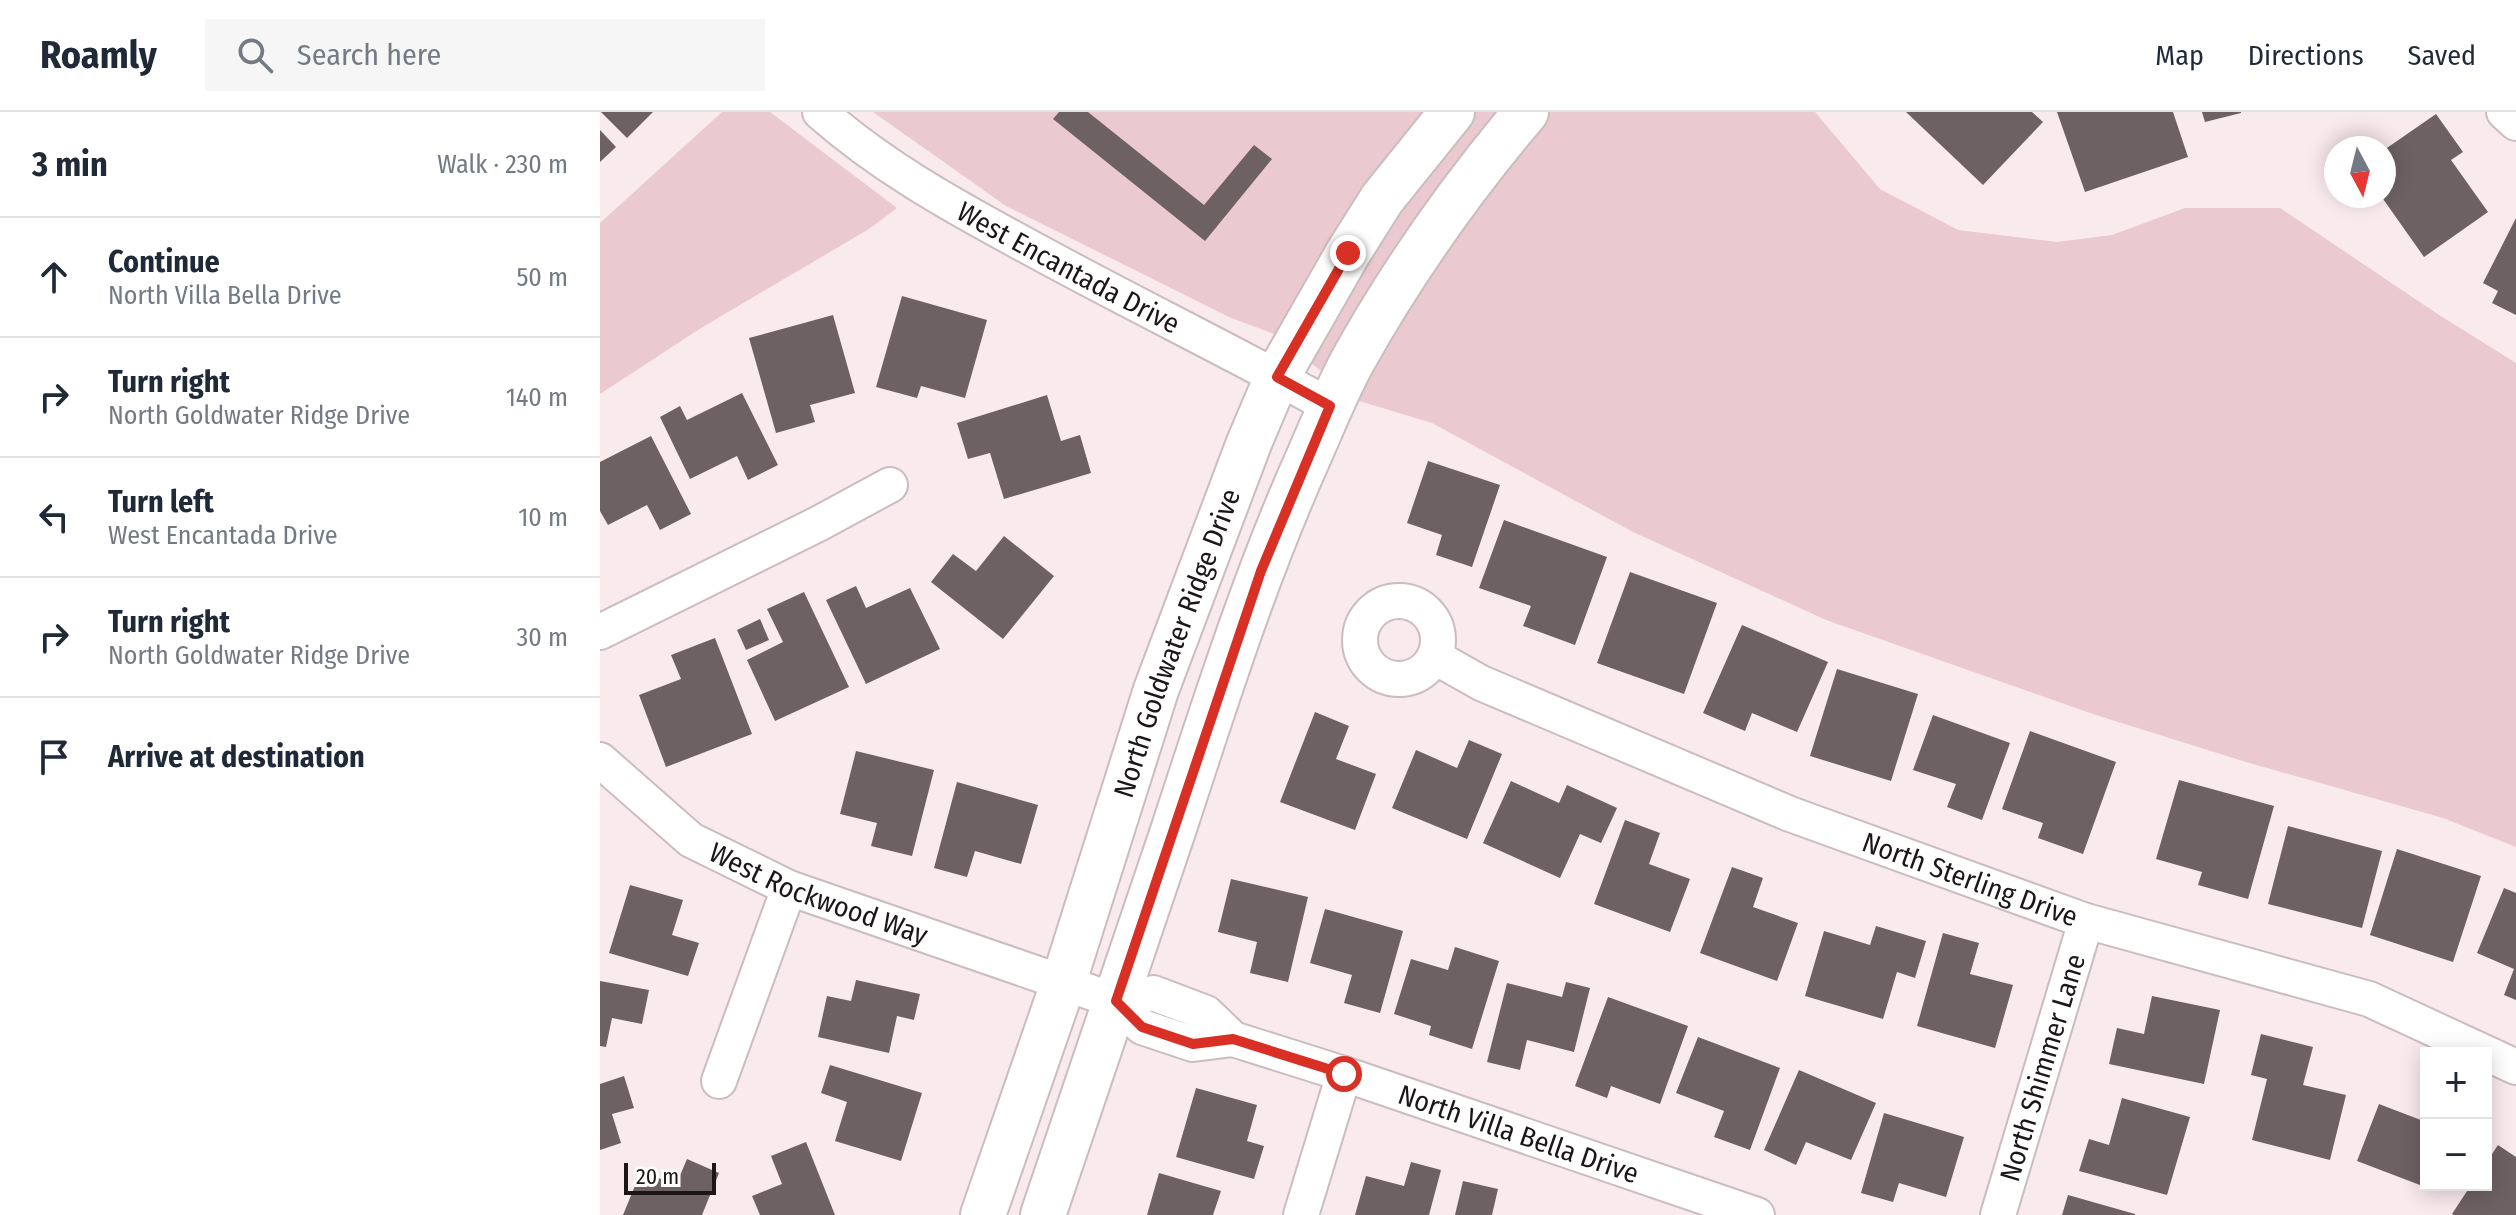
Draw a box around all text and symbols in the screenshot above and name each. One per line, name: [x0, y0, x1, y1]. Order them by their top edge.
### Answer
search box: [205, 19, 765, 91]
text: Roamly: [40, 32, 157, 78]
icon: search: [233, 33, 277, 77]
text: Search here: [297, 37, 441, 73]
text: Map: [2155, 39, 2204, 72]
text: Directions: [2248, 39, 2364, 72]
text: Saved: [2408, 39, 2476, 72]
north arrow: [2324, 136, 2396, 208]
text: 3 min: [32, 144, 108, 185]
text: Walk · 230 m: [437, 149, 568, 180]
street label: West Encantada Drive: [952, 194, 1186, 340]
route end: [1330, 235, 1366, 271]
text: Continue: [108, 244, 220, 280]
icon: ahead: [32, 255, 76, 299]
text: 50 m: [516, 262, 568, 293]
text: North Villa Bella Drive: [108, 280, 342, 311]
text: Turn right: [108, 364, 230, 400]
icon: right: [32, 375, 76, 419]
text: 140 m: [506, 382, 568, 413]
text: North Goldwater Ridge Drive: [108, 400, 410, 431]
text: Turn left: [108, 484, 214, 520]
street label: North Goldwater Ridge Drive: [1107, 484, 1247, 801]
icon: left: [32, 495, 76, 539]
text: 10 m: [518, 502, 568, 533]
text: West Encantada Drive: [108, 520, 338, 551]
text: Turn right: [108, 604, 230, 640]
icon: right: [32, 615, 76, 659]
text: 30 m: [517, 622, 568, 653]
text: North Goldwater Ridge Drive: [108, 640, 410, 671]
icon: arrive: [32, 735, 76, 779]
text: Arrive at destination: [108, 739, 365, 775]
street label: North Sterling Drive: [1858, 825, 2082, 933]
street label: West Rockwood Way: [704, 835, 933, 951]
street label: North Shimmer Lane: [1993, 950, 2092, 1185]
map controls: [2420, 1047, 2492, 1191]
button: +: [2420, 1047, 2492, 1119]
route start: [1326, 1056, 1362, 1092]
street label: North Villa Bella Drive: [1394, 1077, 1643, 1190]
button: −: [2420, 1119, 2492, 1191]
scale bar: [624, 1159, 716, 1195]
text: 20 m: [636, 1163, 679, 1190]

